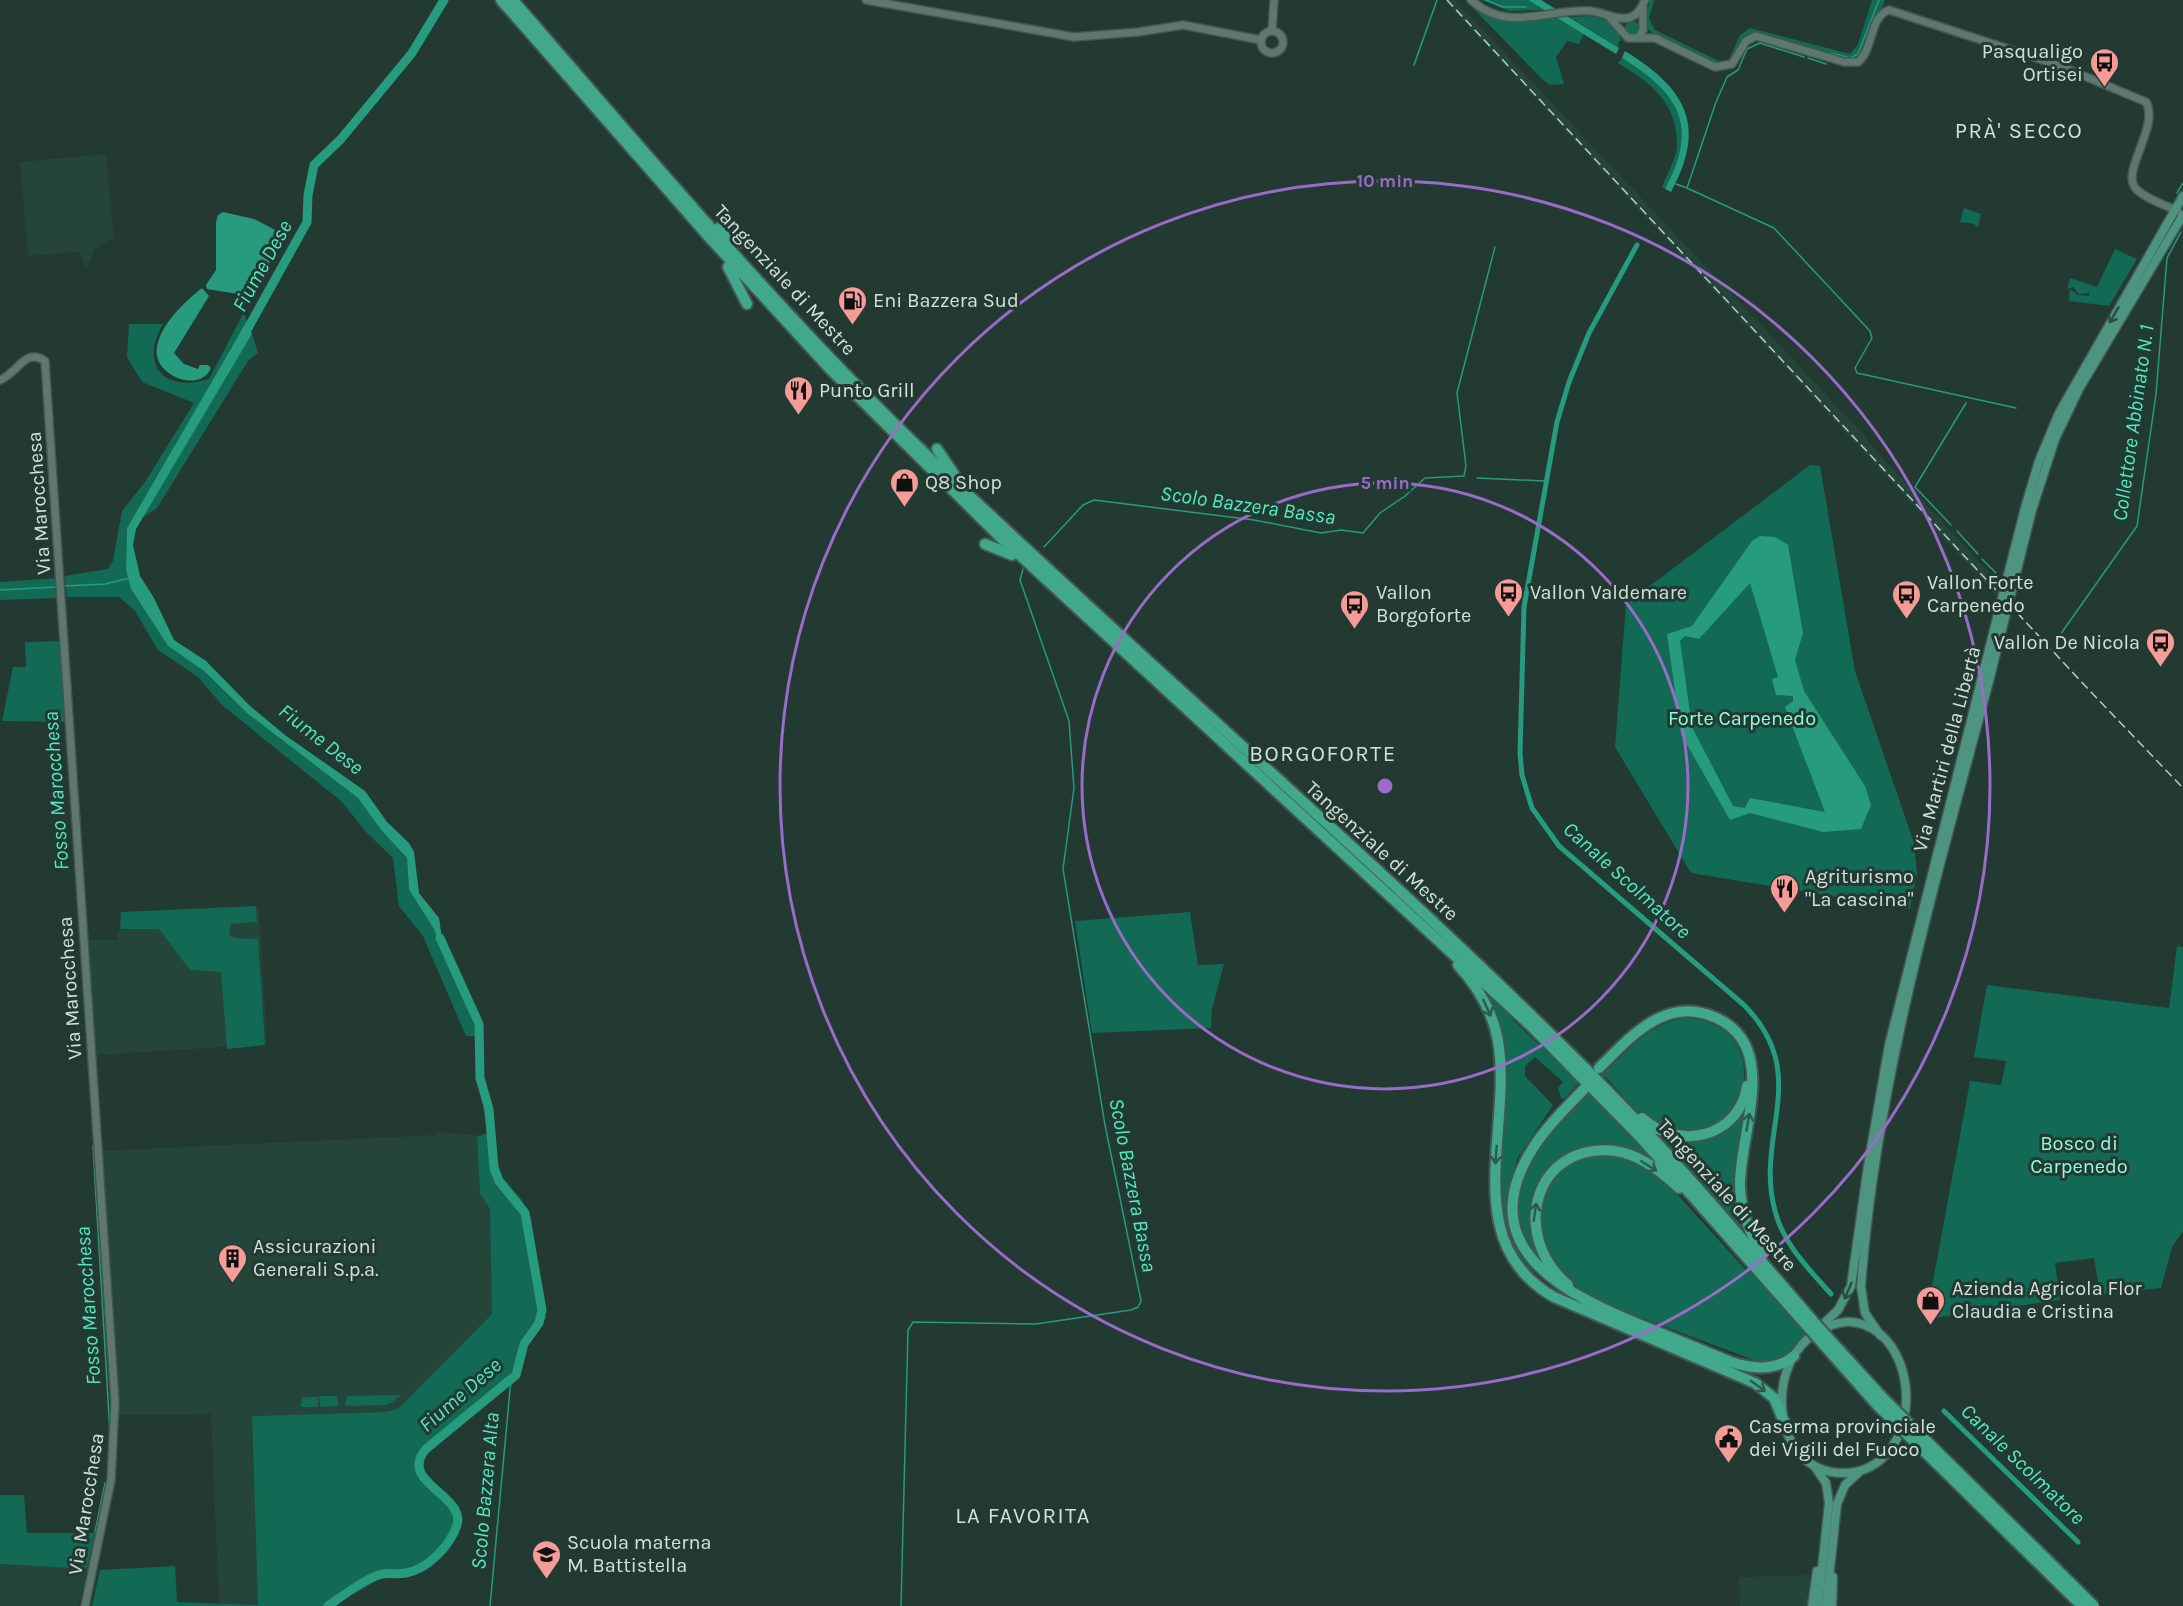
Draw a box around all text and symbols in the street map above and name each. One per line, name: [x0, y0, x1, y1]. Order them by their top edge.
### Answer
place label: Pasqualigo Ortisei: [1982, 40, 2083, 86]
bus stop icon: Pasqualigo Ortisei: [2088, 46, 2120, 88]
district label: PRÀ' SECCO: [1955, 117, 2083, 144]
text: 10 min: [1357, 170, 1413, 192]
street label: Tangenziale di Mestre: [709, 200, 861, 360]
water label: Fiume Dese: [227, 216, 297, 316]
fuel station icon: Eni Bazzera Sud: [836, 284, 868, 326]
place label: Eni Bazzera Sud: [873, 289, 1019, 312]
one-way arrow: [2107, 306, 2119, 323]
water label: Collettore Abbinato N. 1: [2107, 323, 2159, 523]
restaurant icon: Punto Grill: [782, 374, 814, 416]
place label: Punto Grill: [819, 379, 915, 402]
street label: Via Marocchesa: [23, 431, 55, 575]
shop icon: Q8 Shop: [888, 466, 920, 508]
place label: Q8 Shop: [925, 471, 1002, 494]
text: 5 min: [1360, 472, 1410, 494]
water label: Scolo Bazzera Bassa: [1159, 481, 1337, 529]
place label: Vallon Forte Carpenedo: [1927, 571, 2033, 617]
bus stop icon: Vallon Valdemare: [1493, 576, 1525, 618]
bus stop icon: Vallon Forte Carpenedo: [1890, 578, 1922, 620]
place label: Vallon Borgoforte: [1376, 581, 1471, 627]
place label: Vallon Valdemare: [1530, 581, 1687, 604]
bus stop icon: Vallon Borgoforte: [1339, 588, 1371, 630]
bus stop icon: Vallon De Nicola: [2145, 626, 2177, 668]
place label: Vallon De Nicola: [1994, 631, 2140, 654]
street label: Via Martiri della Libertà: [1908, 644, 1986, 854]
water label: Fiume Dese: [274, 699, 368, 780]
park label: Forte Carpenedo: [1668, 707, 1816, 730]
water label: Fosso Marocchesa: [38, 711, 74, 871]
district label: BORGOFORTE: [1249, 741, 1397, 767]
street label: Tangenziale di Mestre: [1301, 776, 1463, 926]
centre of rings: [1375, 776, 1395, 796]
water label: Canale Scolmatore: [1558, 817, 1696, 944]
place label: Agriturismo "La cascina": [1805, 865, 1914, 911]
restaurant icon: Agriturismo "La cascina": [1768, 872, 1800, 914]
street label: Via Marocchesa: [54, 916, 86, 1060]
one-way arrow: [1482, 998, 1493, 1016]
water label: Scolo Bazzera Bassa: [1104, 1096, 1162, 1274]
one-way arrow: [1743, 1113, 1754, 1133]
street label: Tangenziale di Mestre: [1652, 1114, 1802, 1276]
park label: Bosco di Carpenedo: [2030, 1132, 2128, 1178]
one-way arrow: [1491, 1144, 1502, 1164]
one-way arrow: [1641, 1160, 1658, 1173]
one-way arrow: [1530, 1203, 1541, 1223]
water label: Fosso Marocchesa: [70, 1226, 106, 1386]
place label: Assicurazioni Generali S.p.a.: [253, 1235, 379, 1281]
building icon: Assicurazioni Generali S.p.a.: [216, 1242, 248, 1284]
place label: Azienda Agricola Flor Claudia e Cristina: [1952, 1277, 2142, 1323]
one-way arrow: [1842, 1282, 1853, 1300]
shop icon: Azienda Agricola Flor Claudia e Cristina: [1915, 1284, 1947, 1326]
water label: Fiume Dese: [414, 1353, 506, 1437]
one-way arrow: [1750, 1380, 1766, 1392]
water label: Canale Scolmatore: [1956, 1399, 2090, 1529]
water label: Scolo Bazzera Alta: [466, 1411, 504, 1571]
place label: Caserma provinciale dei Vigili del Fuoco: [1749, 1415, 1936, 1461]
public building icon: Caserma provinciale dei Vigili del Fuoco: [1712, 1422, 1744, 1464]
street label: Via Marocchesa: [63, 1431, 109, 1577]
district label: LA FAVORITA: [955, 1503, 1091, 1529]
place label: Scuola materna M. Battistella: [567, 1531, 712, 1577]
school or university icon: Scuola materna M. Battistella: [530, 1538, 562, 1580]

